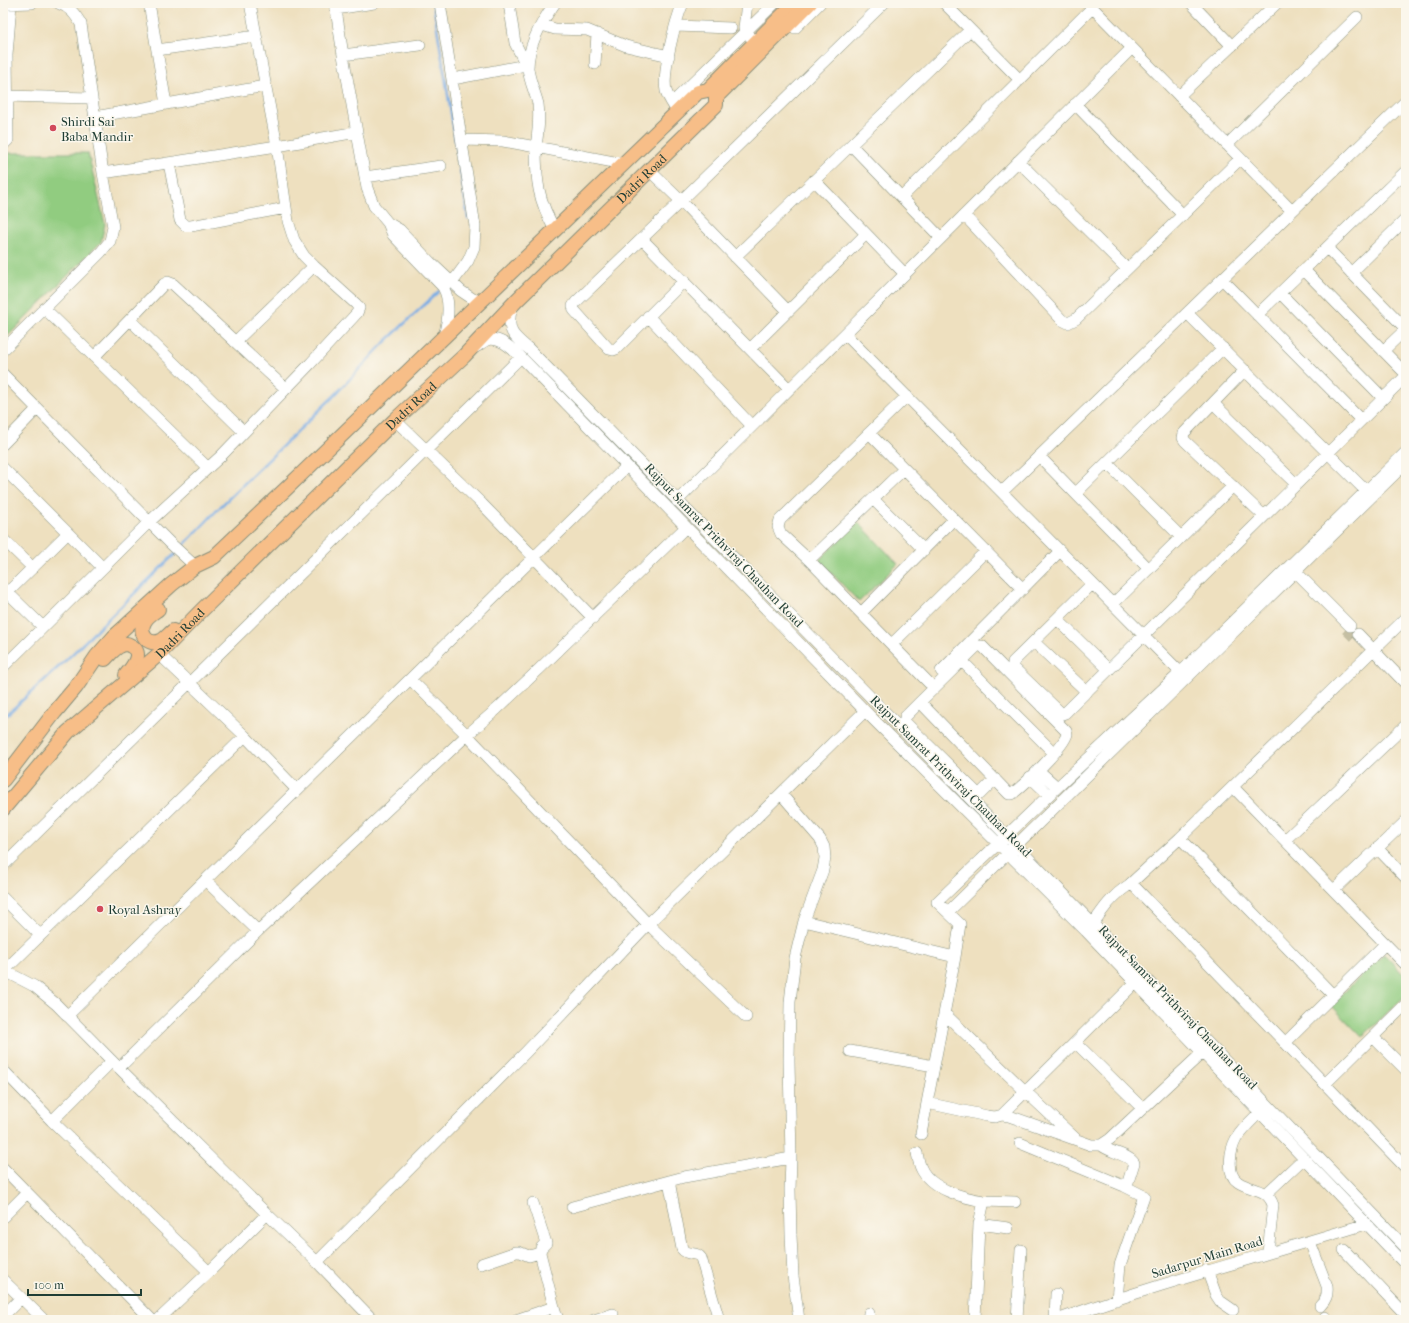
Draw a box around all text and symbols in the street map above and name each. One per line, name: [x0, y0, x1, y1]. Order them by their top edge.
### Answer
place label: Shirdi Sai Baba Mandir: [61, 114, 133, 144]
marker: Shirdi Sai Baba Mandir: [48, 123, 58, 133]
street label: Dadri Road: [613, 150, 670, 206]
street label: Dadri Road: [382, 378, 440, 433]
street label: Rajput Samrat Prithviraj Chauhan Road: [641, 460, 807, 631]
street label: Dadri Road: [152, 604, 208, 661]
street label: Rajput Samrat Prithviraj Chauhan Road: [867, 692, 1035, 860]
place label: Royal Ashray: [108, 902, 182, 917]
marker: Royal Ashray: [95, 904, 105, 914]
street label: Rajput Samrat Prithviraj Chauhan Road: [1095, 922, 1261, 1093]
street label: Sadarpur Main Road: [1150, 1233, 1265, 1281]
scale bar: [28, 1271, 141, 1297]
text: 100 m: [34, 1278, 64, 1292]

